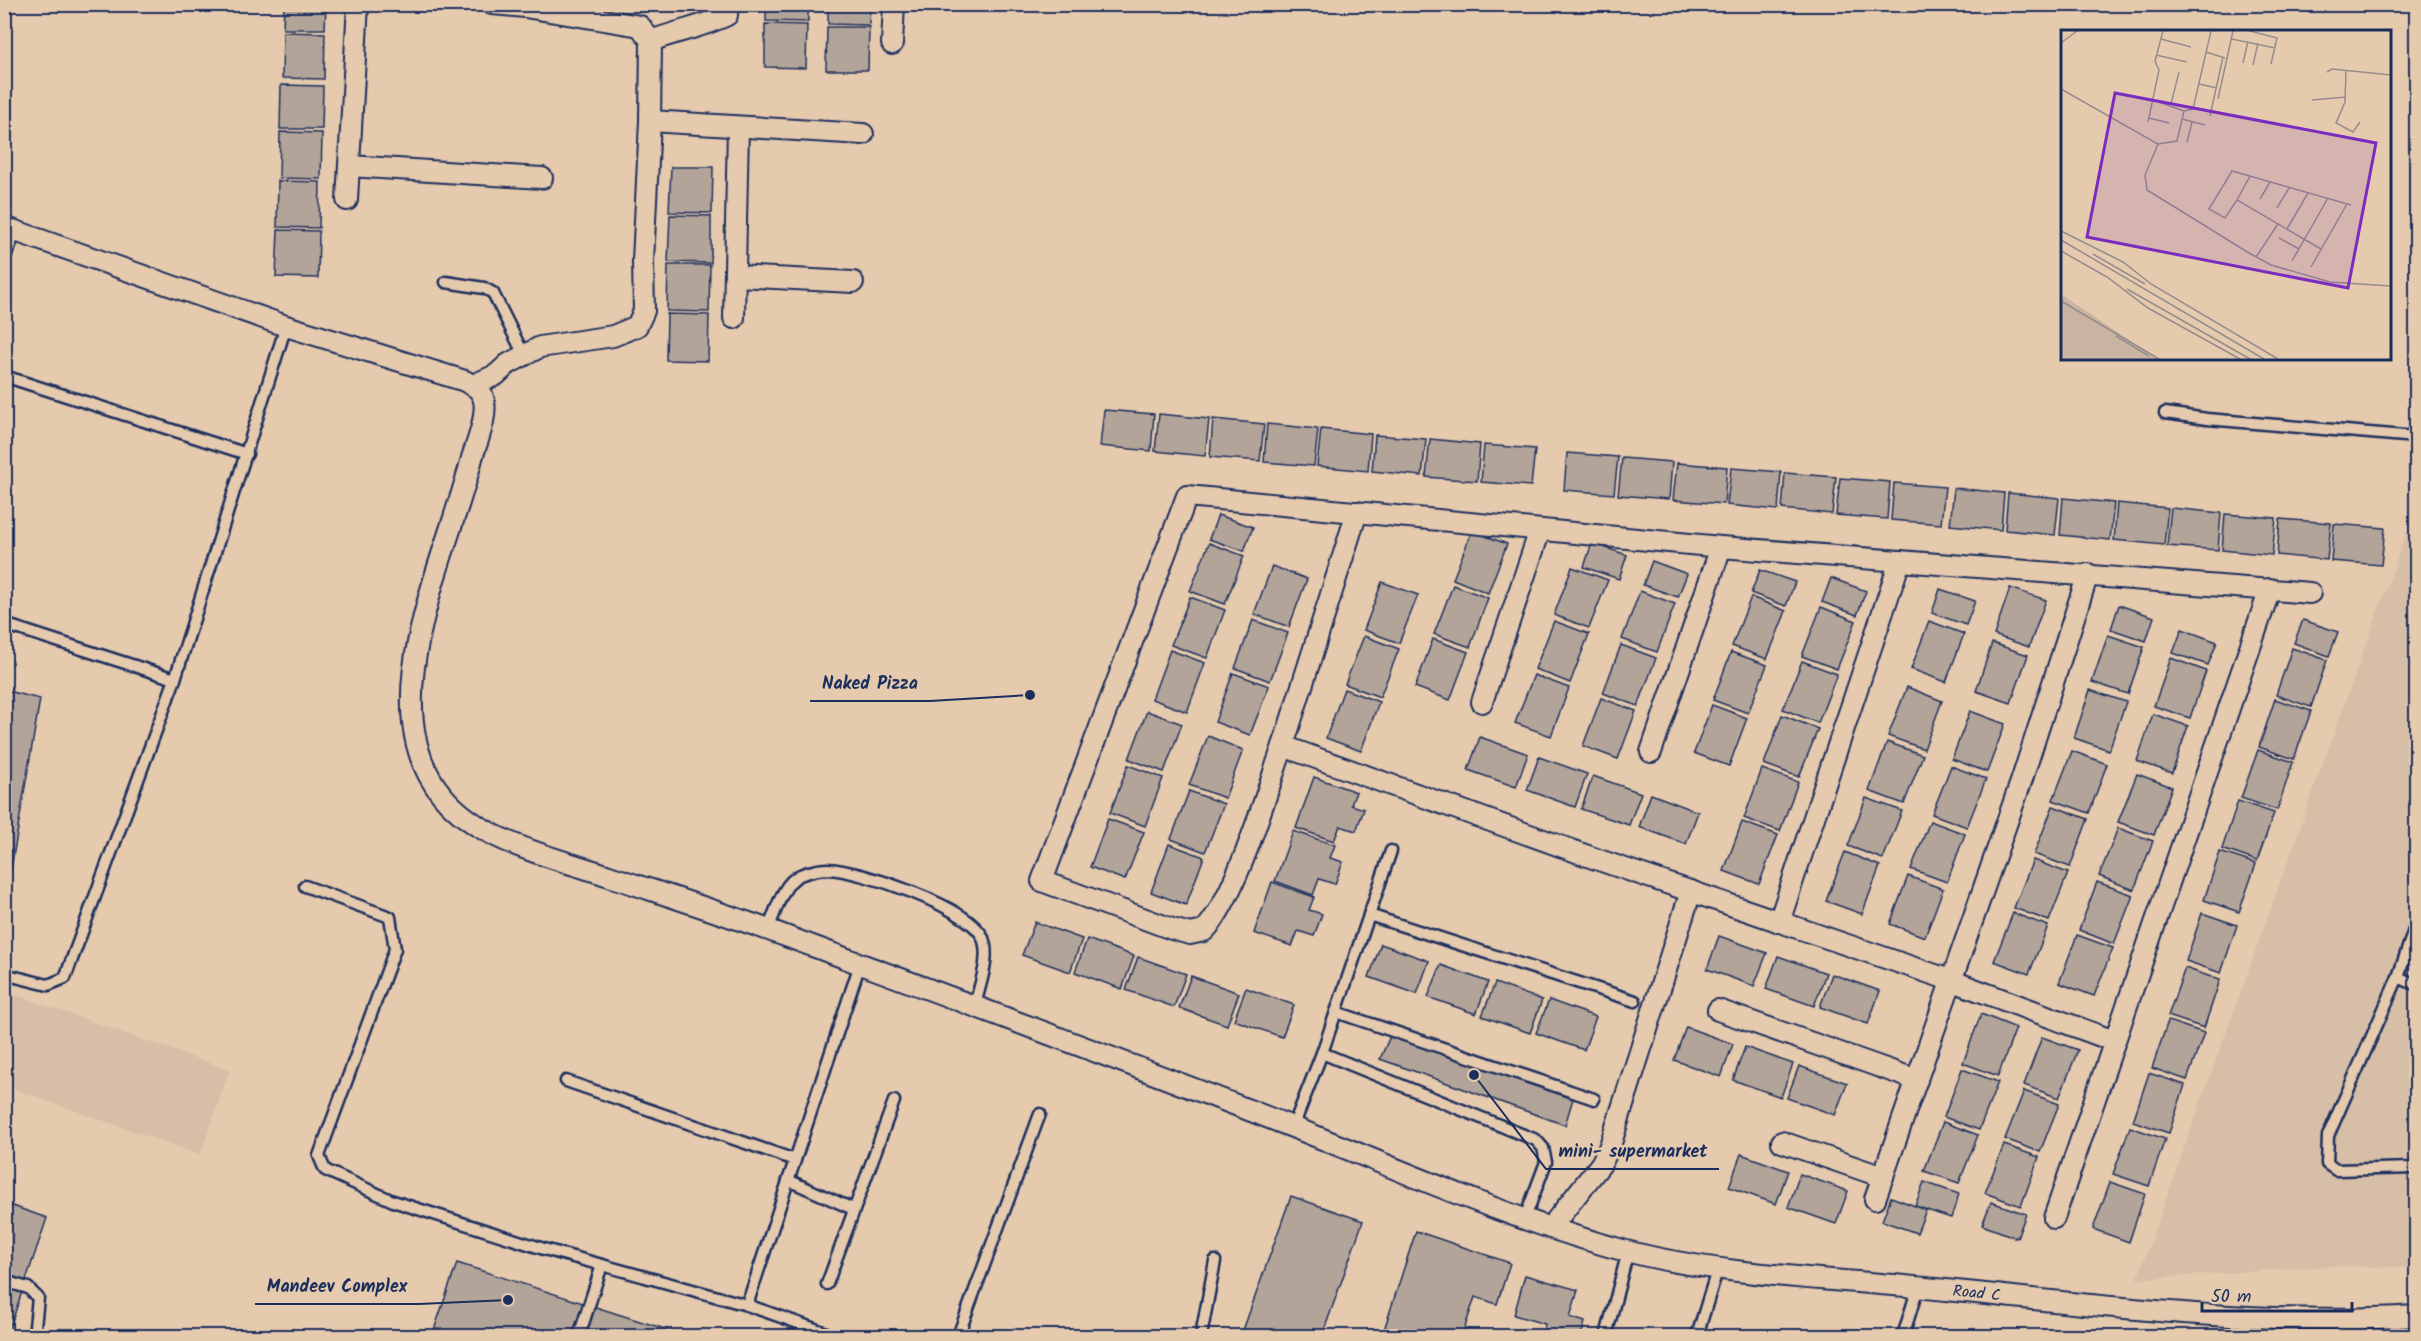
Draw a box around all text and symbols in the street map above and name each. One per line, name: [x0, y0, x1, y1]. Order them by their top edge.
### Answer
inset map: [2061, 30, 2391, 360]
callout: Naked Pizza: [810, 665, 930, 701]
text: Naked Pizza: [822, 670, 918, 699]
callout: mini- supermarket: [1546, 1133, 1719, 1169]
text: mini- supermarket: [1559, 1138, 1708, 1167]
callout: Mandeev Complex: [255, 1268, 419, 1304]
text: Mandeev Complex: [267, 1273, 408, 1302]
scale bar: [2202, 1275, 2352, 1313]
street label: Road C: [1952, 1278, 2002, 1308]
text: 50 m: [2211, 1283, 2251, 1312]

